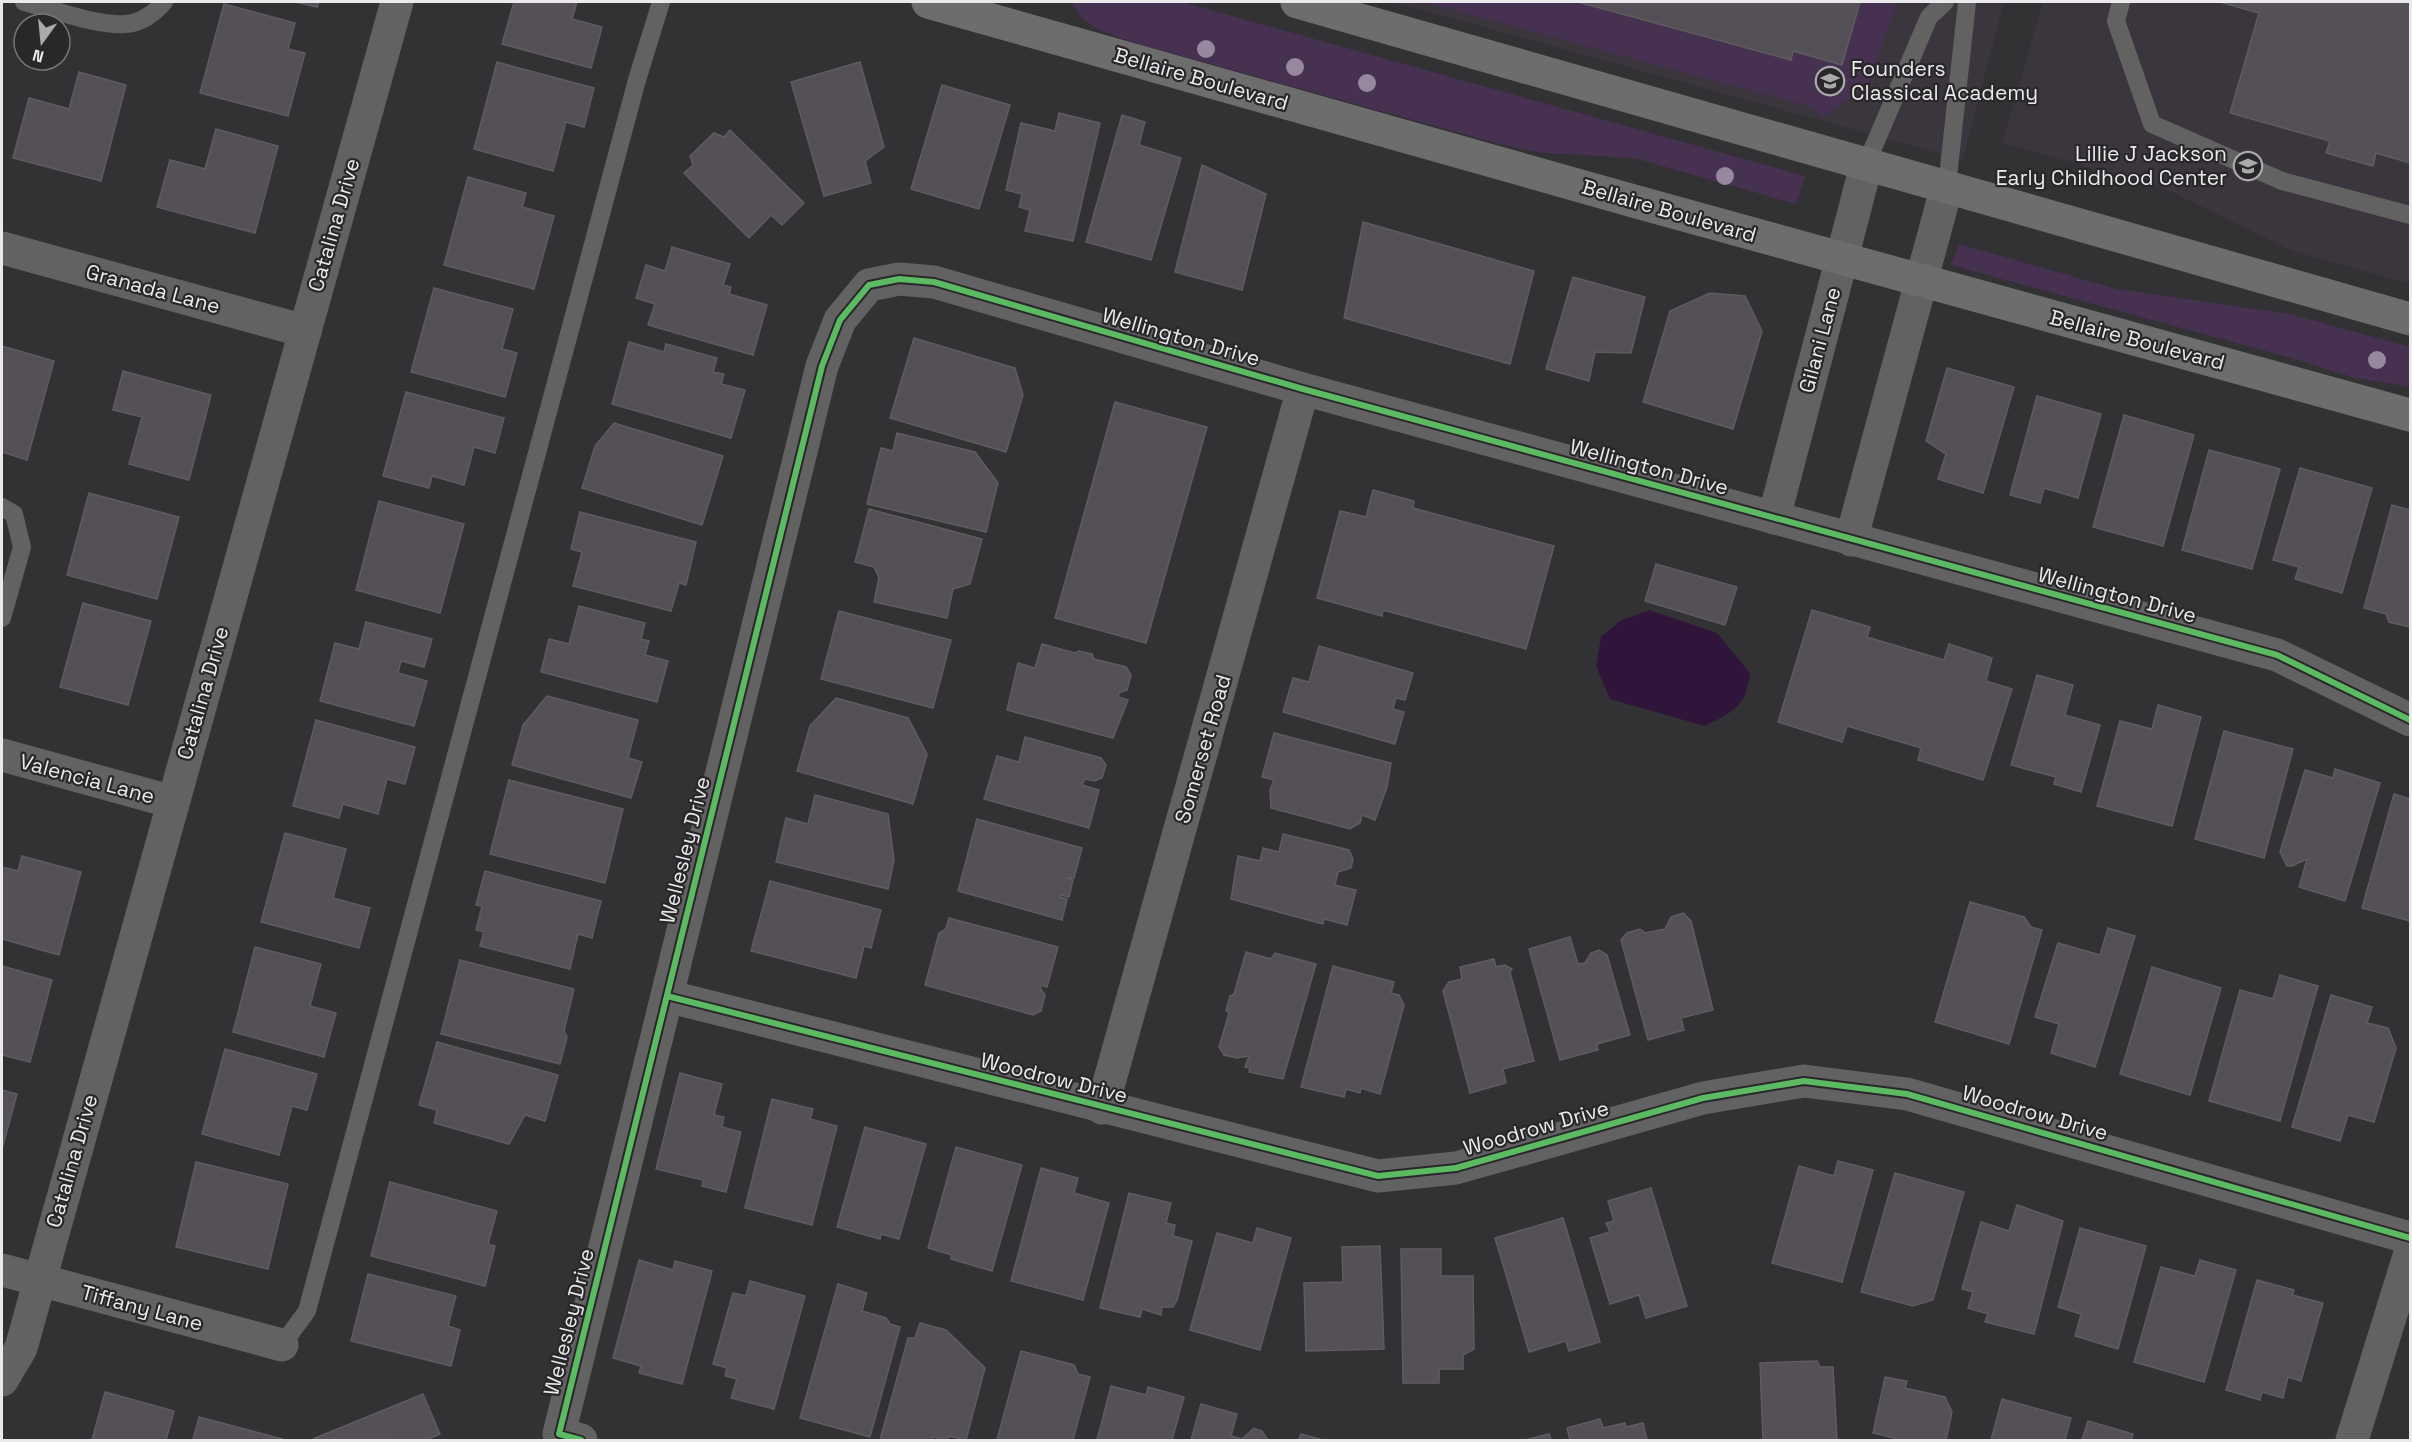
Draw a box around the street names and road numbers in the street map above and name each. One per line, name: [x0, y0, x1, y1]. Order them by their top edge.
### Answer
street label: Bellaire Boulevard: [1111, 41, 1291, 116]
street label: Catalina Drive: [302, 155, 365, 295]
street label: Bellaire Boulevard: [1579, 173, 1759, 248]
street label: Granada Lane: [83, 258, 223, 319]
street label: Gilani Lane: [1792, 284, 1847, 396]
street label: Wellington Drive: [1099, 301, 1263, 372]
street label: Bellaire Boulevard: [2047, 303, 2228, 376]
street label: Wellington Drive: [1567, 432, 1731, 501]
street label: Wellington Drive: [2035, 560, 2199, 629]
street label: Catalina Drive: [171, 623, 234, 763]
street label: Somerset Road: [1168, 671, 1237, 826]
street label: Valencia Lane: [17, 748, 158, 810]
street label: Wellesley Drive: [653, 774, 716, 926]
street label: Woodrow Drive: [978, 1046, 1130, 1109]
street label: Woodrow Drive: [1959, 1079, 2111, 1146]
street label: Catalina Drive: [40, 1091, 103, 1231]
street label: Woodrow Drive: [1460, 1094, 1612, 1161]
street label: Wellesley Drive: [537, 1246, 600, 1398]
street label: Tiffany Lane: [78, 1278, 206, 1337]

